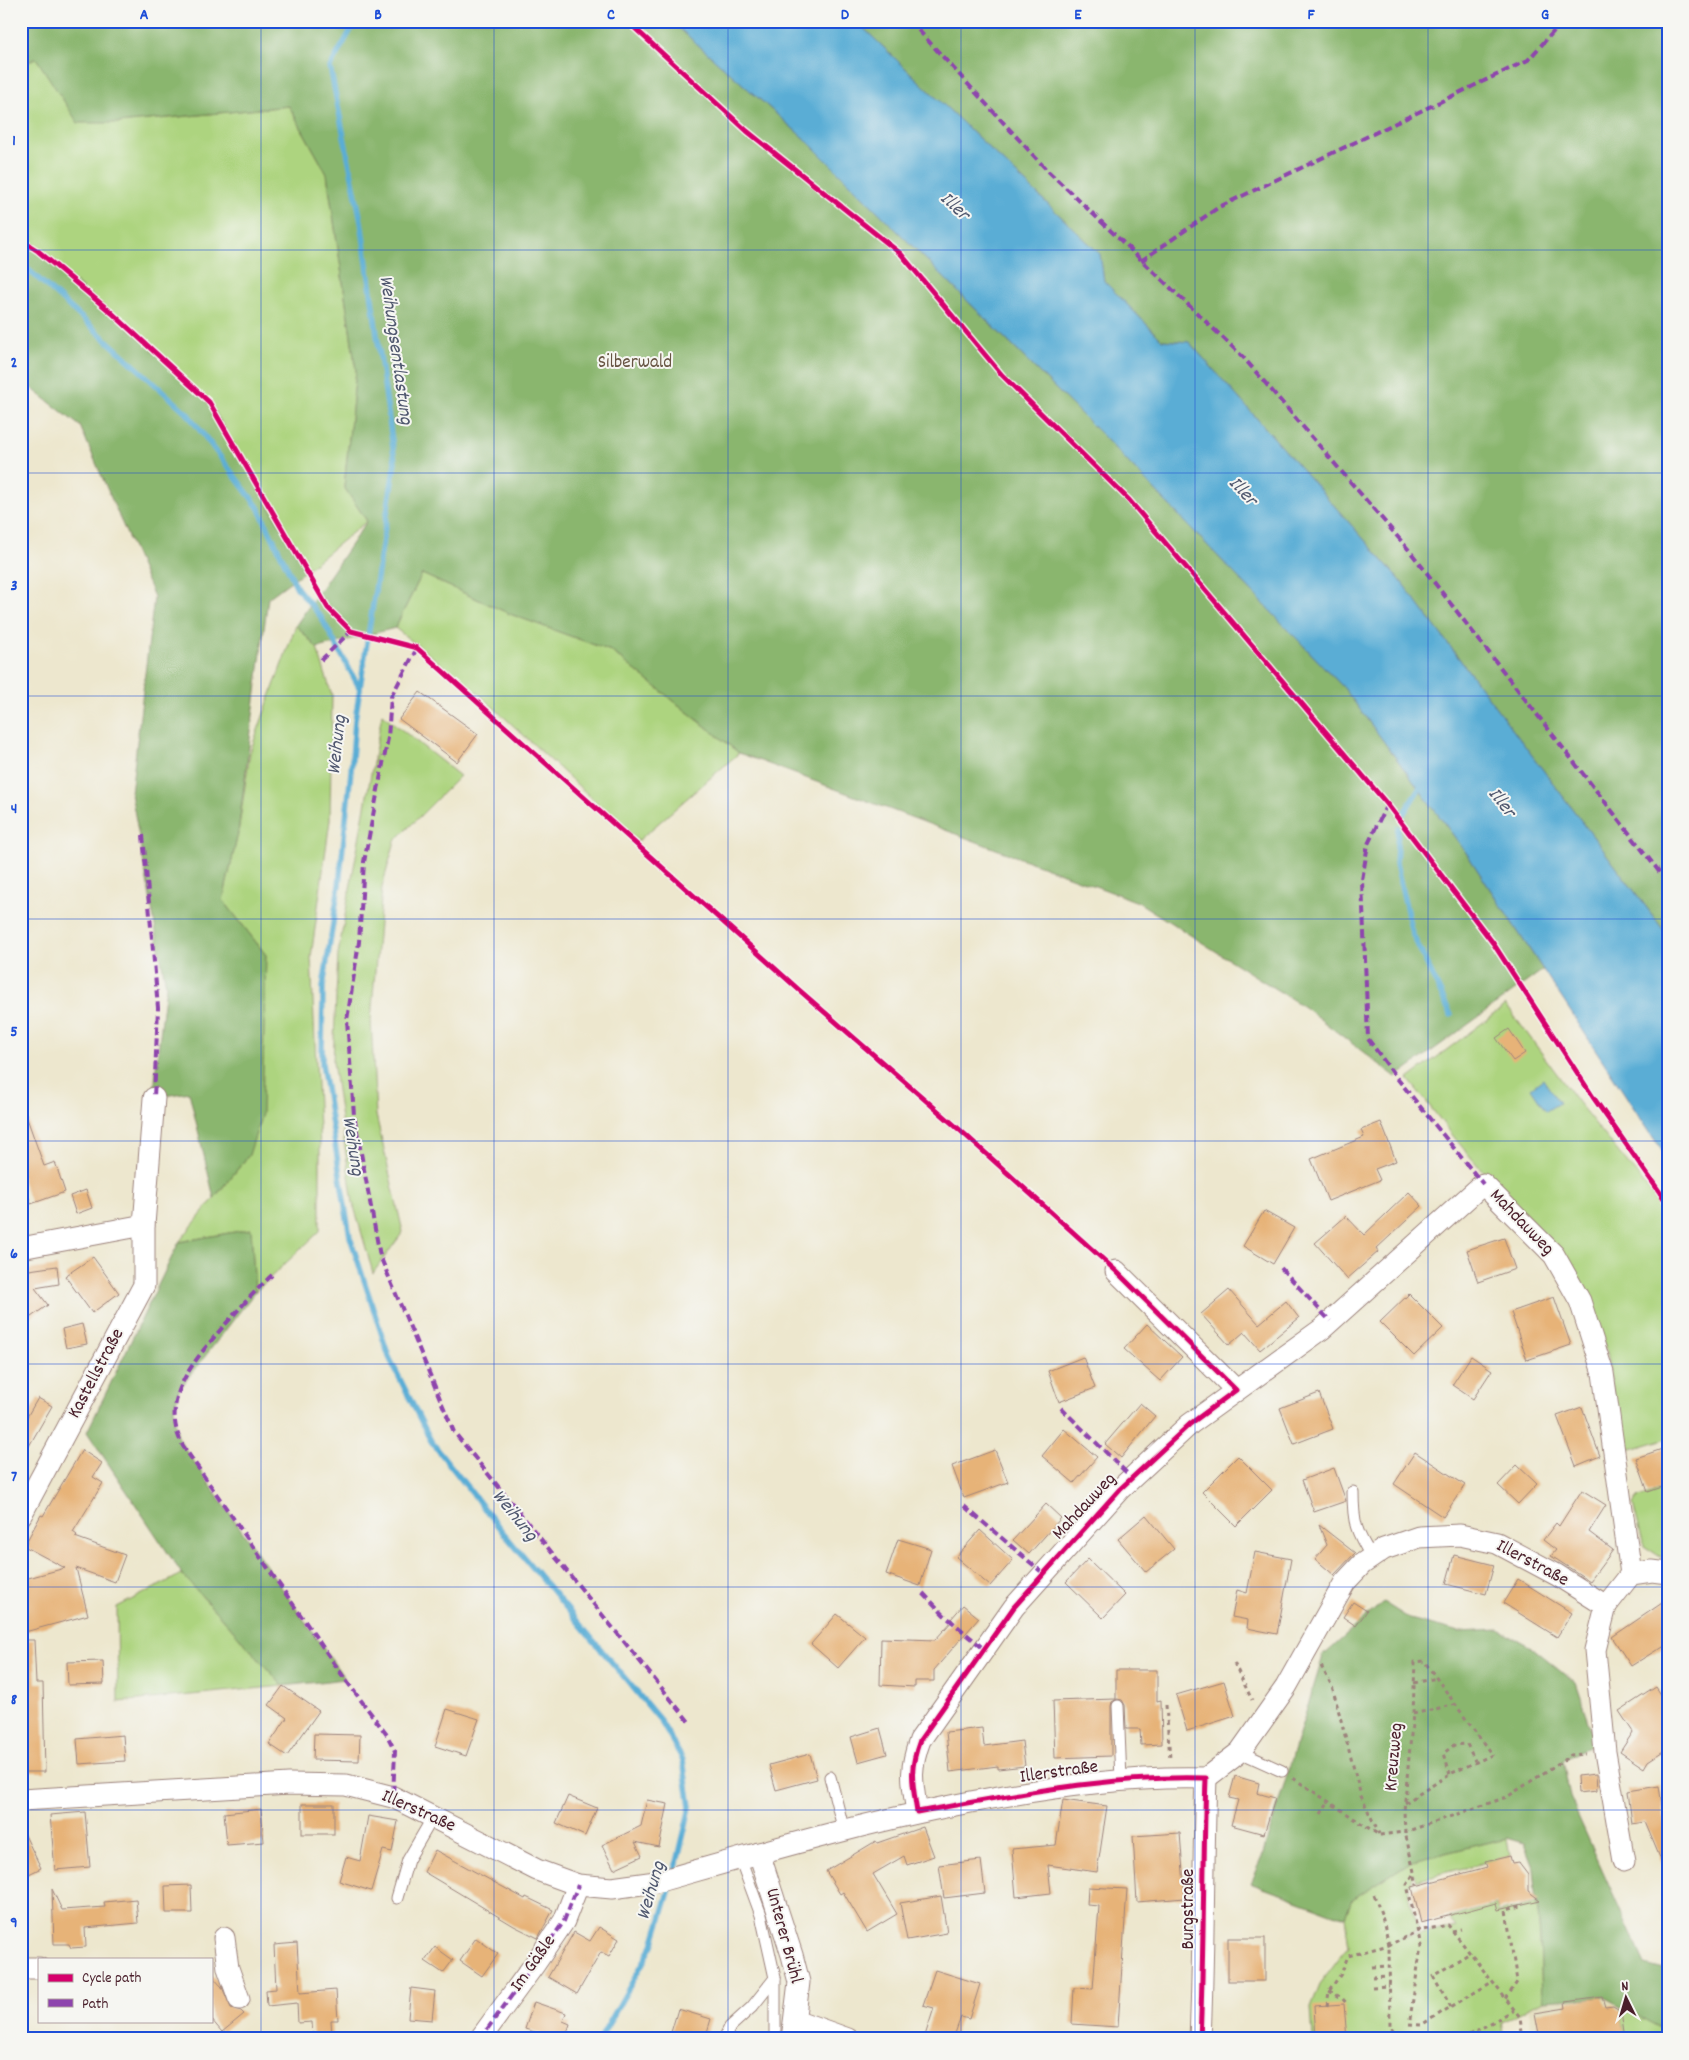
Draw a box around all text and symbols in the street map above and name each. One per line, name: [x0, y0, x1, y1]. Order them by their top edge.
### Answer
text: A: [140, 4, 149, 27]
text: B: [374, 4, 382, 27]
text: C: [607, 4, 615, 27]
text: D: [841, 4, 850, 27]
text: E: [1074, 4, 1082, 27]
text: F: [1307, 4, 1315, 27]
text: G: [1541, 4, 1549, 27]
text: 1: [12, 130, 16, 153]
water label: Iller: [933, 186, 977, 230]
water label: Weihungsentlastung: [371, 274, 419, 428]
park label: Silberwald: [598, 350, 672, 377]
text: 2: [11, 352, 18, 375]
water label: Iller: [1221, 471, 1265, 515]
text: 3: [10, 575, 18, 598]
water label: Weihung: [321, 713, 355, 776]
water label: Iller: [1480, 782, 1523, 826]
text: 4: [11, 798, 17, 821]
text: 5: [10, 1021, 18, 1044]
water label: Weihung: [334, 1114, 371, 1179]
street label: Mahdauweg: [1482, 1184, 1560, 1262]
text: 6: [10, 1243, 18, 1266]
street label: Kastellstraße: [62, 1324, 132, 1424]
text: 7: [11, 1466, 17, 1489]
street label: Mahdauweg: [1047, 1467, 1123, 1547]
water label: Weihung: [484, 1484, 544, 1549]
street label: Illerstraße: [1491, 1534, 1573, 1594]
text: 8: [11, 1689, 18, 1712]
street label: Kreuzweg: [1379, 1722, 1411, 1792]
street label: Illerstraße: [1018, 1754, 1100, 1792]
street label: Illerstraße: [377, 1784, 459, 1840]
water label: Weihung: [630, 1857, 674, 1924]
street label: Burgstraße: [1176, 1869, 1203, 1949]
street label: Unterer Brühl: [757, 1885, 809, 1987]
text: 9: [10, 1912, 18, 1935]
street label: Im Gäßle: [505, 1930, 563, 1998]
legend: [38, 1958, 212, 2022]
text: Cycle path: [82, 1968, 142, 1990]
north arrow: [1602, 1972, 1652, 2022]
text: N: [1621, 1977, 1629, 1997]
text: Path: [82, 1994, 108, 2016]

